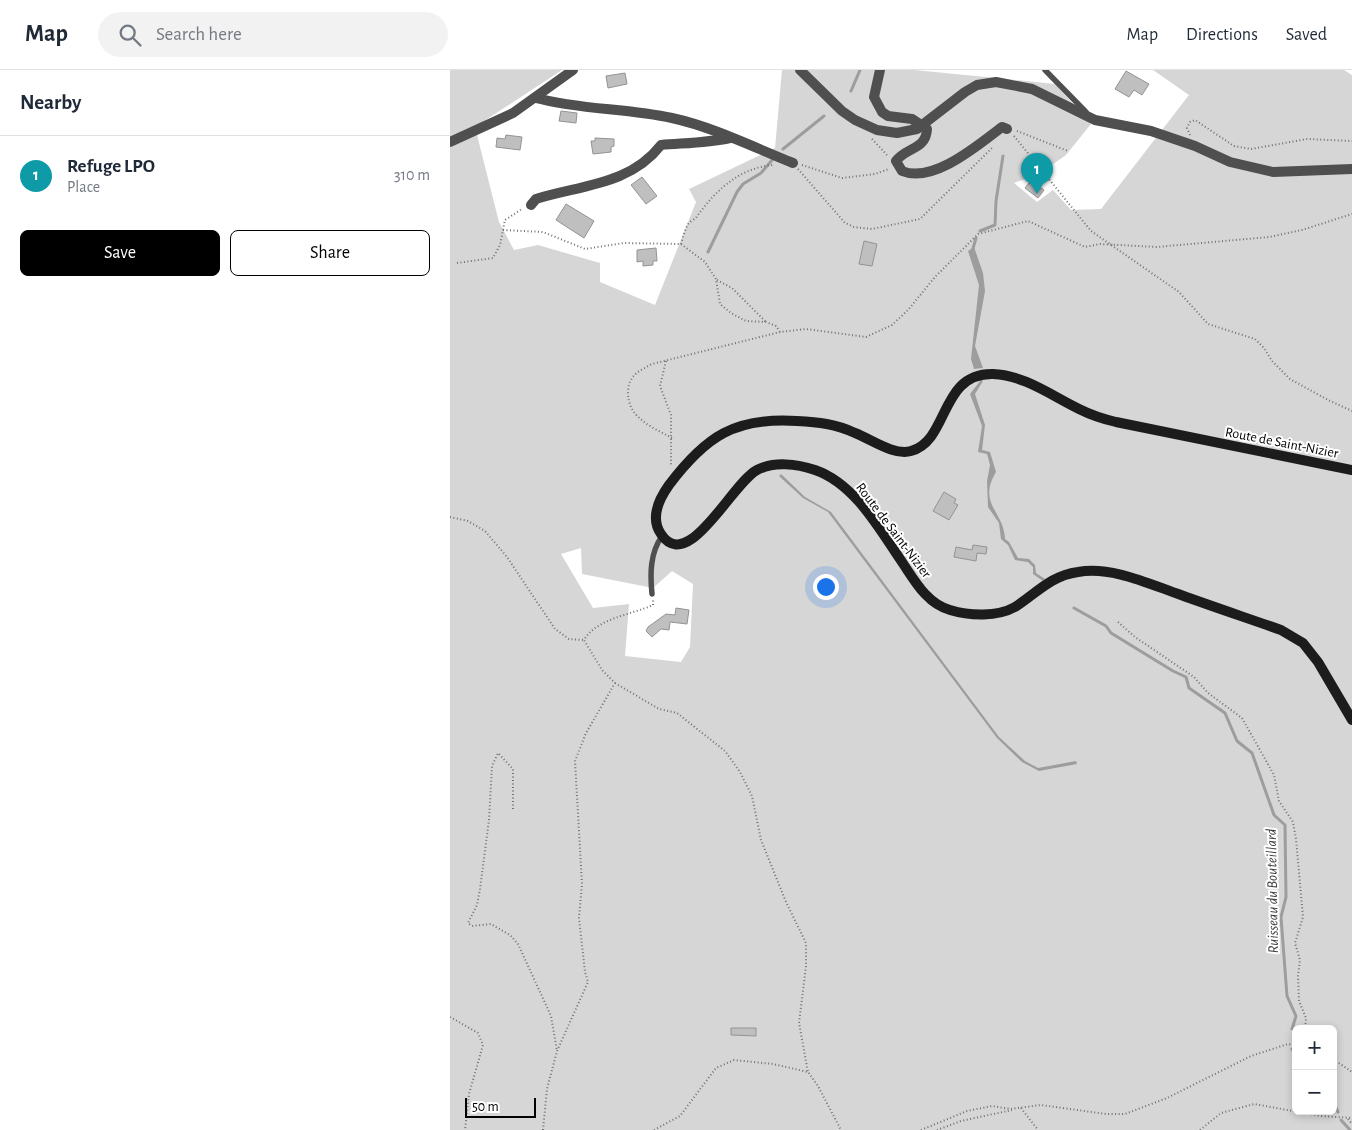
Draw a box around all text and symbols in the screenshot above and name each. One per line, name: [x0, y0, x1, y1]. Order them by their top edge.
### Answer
search box: [98, 12, 448, 57]
icon: search: [116, 21, 144, 49]
text: Map: [25, 22, 68, 46]
text: Search here: [156, 25, 242, 44]
text: Map: [1127, 26, 1158, 44]
text: Directions: [1186, 26, 1258, 44]
text: Saved: [1286, 26, 1327, 44]
text: Nearby: [20, 92, 81, 113]
pin: 1: [1021, 153, 1053, 194]
text: Refuge LPO: [67, 157, 155, 176]
text: 1: [33, 167, 39, 183]
text: 310 m: [394, 167, 430, 183]
text: Place: [67, 179, 100, 195]
button: Save: [20, 230, 220, 276]
button: Share: [230, 230, 430, 276]
street label: Route de Saint-Nizier: [1224, 425, 1340, 461]
street label: Route de Saint-Nizier: [853, 480, 934, 581]
your location: [813, 574, 839, 600]
water label: Ruisseau du Bouteillard: [1264, 828, 1281, 954]
map controls: [1292, 1025, 1337, 1115]
button: +: [1292, 1025, 1337, 1070]
button: −: [1292, 1070, 1337, 1115]
scale bar: [465, 1095, 536, 1118]
text: 50 m: [472, 1100, 499, 1114]

